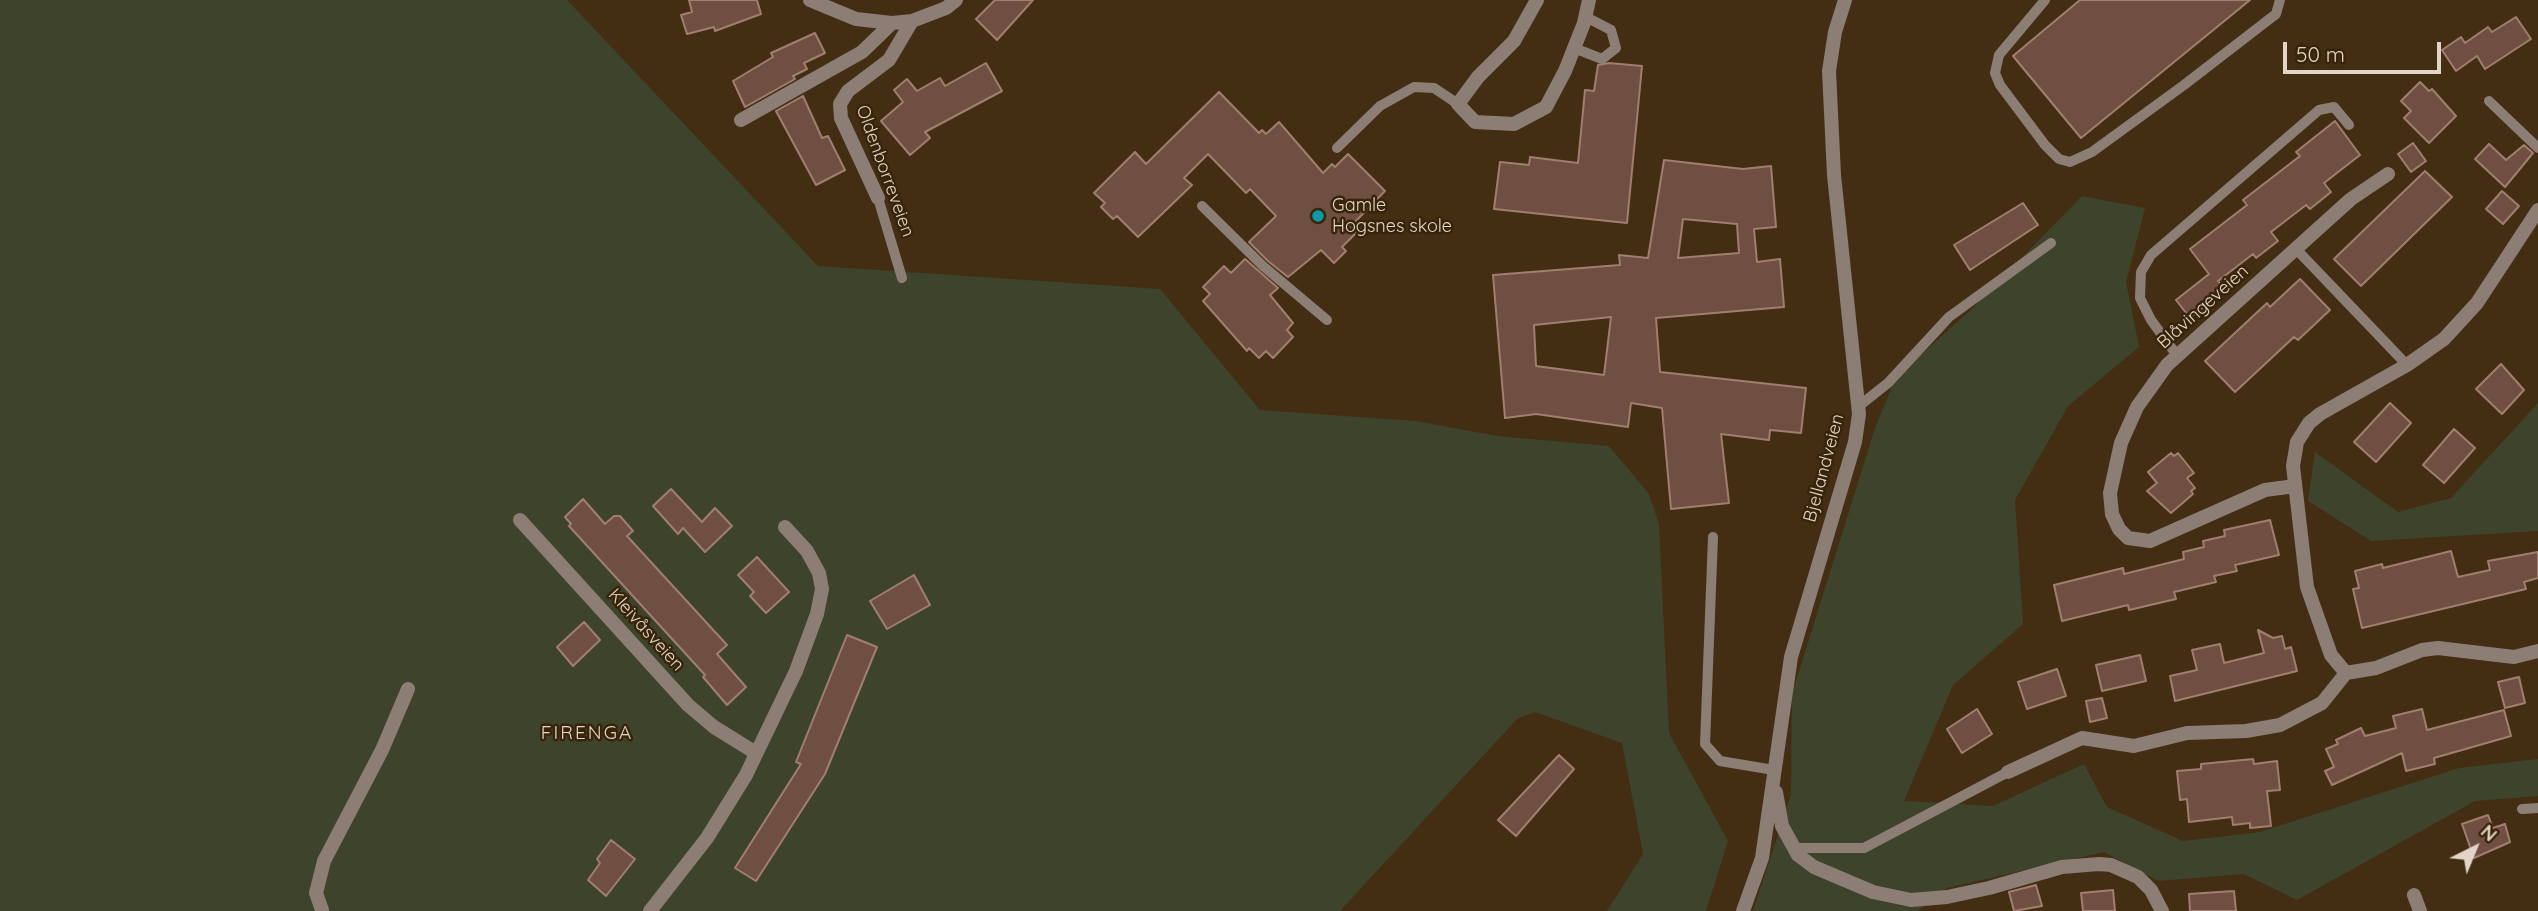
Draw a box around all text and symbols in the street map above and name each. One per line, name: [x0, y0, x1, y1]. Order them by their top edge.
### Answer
scale bar: [2286, 28, 2444, 72]
text: 50 m: [2296, 41, 2345, 67]
street label: Oldenborreveien: [851, 102, 919, 240]
place label: Gamle Hogsnes skole: [1332, 195, 1452, 238]
marker: Gamle Hogsnes skole: [1310, 208, 1326, 224]
street label: Blåvingeveien: [2153, 260, 2253, 354]
street label: Bjellandveien: [1799, 411, 1849, 525]
street label: Kleivåsveien: [604, 585, 688, 675]
district label: FIRENGA: [542, 722, 632, 744]
north arrow: [2440, 813, 2510, 883]
text: N: [2476, 819, 2503, 846]

